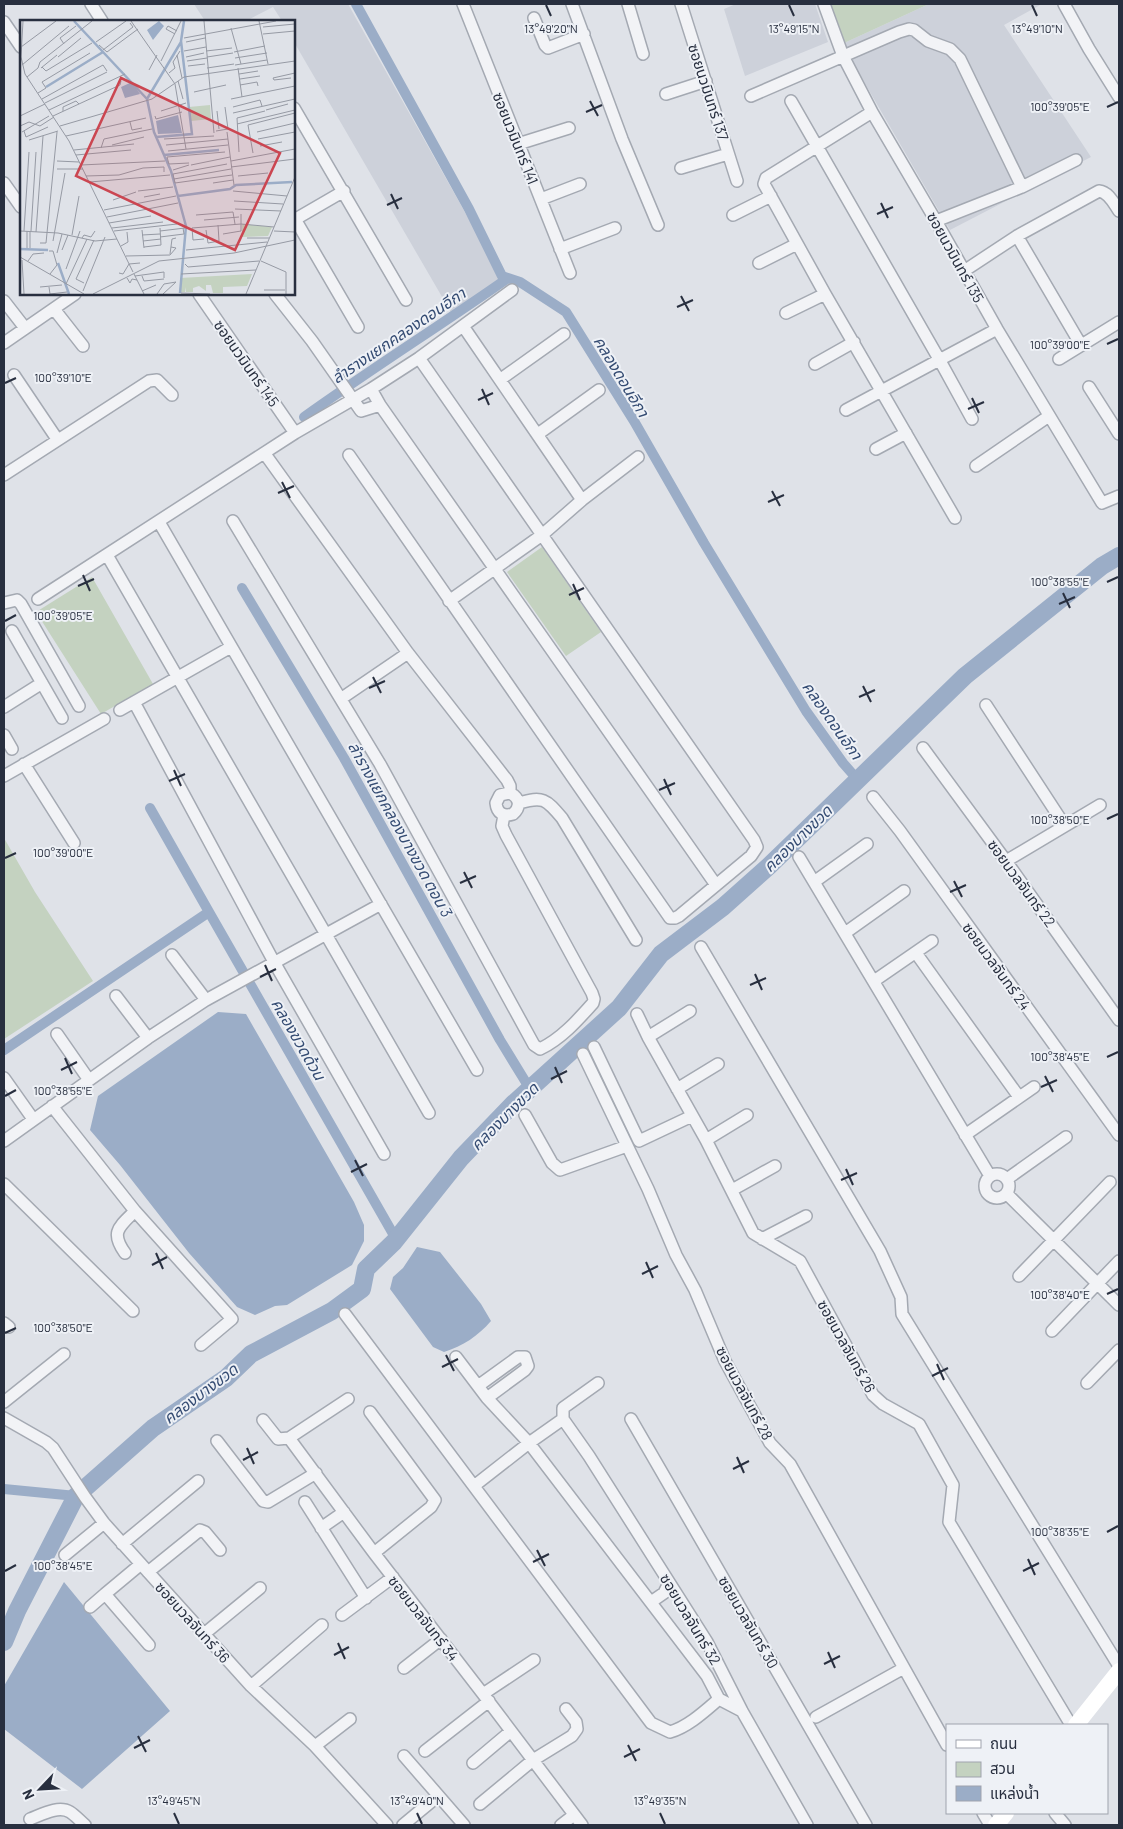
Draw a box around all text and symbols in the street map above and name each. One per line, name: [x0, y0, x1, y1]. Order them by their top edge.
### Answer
inset map: [20, 20, 295, 295]
text: 13°49'20"N: [524, 21, 578, 35]
text: 13°49'15"N: [768, 21, 820, 35]
text: 13°49'10"N: [1011, 21, 1063, 35]
street label: ซอยนวมินทร์ 137: [685, 41, 733, 143]
street label: ซอยนวมินทร์ 141: [489, 89, 543, 187]
text: 100°39'05"E: [1030, 99, 1090, 113]
street label: ซอยนวมินทร์ 135: [924, 208, 988, 306]
water label: ลำรางแยกคลองดอนอีกา: [328, 282, 470, 387]
street label: ซอยนวมินทร์ 145: [211, 316, 283, 410]
water label: คลองดอนอีกา: [590, 332, 654, 421]
text: 100°39'00"E: [1030, 337, 1090, 351]
text: 100°39'10"E: [34, 370, 92, 384]
text: 100°38'55"E: [1030, 574, 1090, 588]
text: 100°39'05"E: [33, 608, 93, 622]
water label: คลองดอนอีกา: [799, 677, 868, 764]
water label: ลำรางแยกคลองบางขวด ตอน 3: [345, 738, 457, 920]
water label: คลองบางขวด: [759, 800, 836, 875]
text: 100°38'50"E: [1030, 812, 1090, 826]
street label: ซอยนวลจันทร์ 22: [984, 836, 1060, 930]
text: 100°39'00"E: [33, 845, 93, 859]
street label: ซอยนวลจันทร์ 24: [959, 919, 1035, 1013]
water label: คลองขวดด้วน: [268, 995, 331, 1084]
text: 100°38'45"E: [1030, 1049, 1090, 1063]
water label: คลองบางขวด: [466, 1077, 543, 1154]
text: 100°38'55"E: [33, 1083, 93, 1097]
text: 100°38'40"E: [1030, 1287, 1090, 1301]
street label: ซอยนวลจันทร์ 26: [814, 1296, 880, 1396]
text: 100°38'50"E: [33, 1320, 93, 1334]
street label: ซอยนวลจันทร์ 28: [713, 1343, 777, 1443]
water label: คลองบางขวด: [159, 1358, 242, 1427]
text: 100°38'35"E: [1030, 1524, 1090, 1538]
text: 100°38'45"E: [33, 1558, 93, 1572]
street label: ซอยนวลจันทร์ 32: [657, 1570, 725, 1668]
street label: ซอยนวลจันทร์ 34: [385, 1572, 463, 1664]
street label: ซอยนวลจันทร์ 30: [715, 1573, 783, 1671]
street label: ซอยนวลจันทร์ 36: [152, 1578, 234, 1666]
legend: [946, 1724, 1108, 1814]
text: ถนน: [990, 1734, 1017, 1752]
text: สวน: [990, 1759, 1015, 1777]
north arrow: [15, 1764, 65, 1814]
text: แหล่งน้ำ: [990, 1783, 1039, 1802]
text: N: [18, 1787, 37, 1803]
text: 13°49'45"N: [147, 1793, 201, 1807]
text: 13°49'40"N: [390, 1793, 444, 1807]
text: 13°49'35"N: [633, 1793, 687, 1807]

